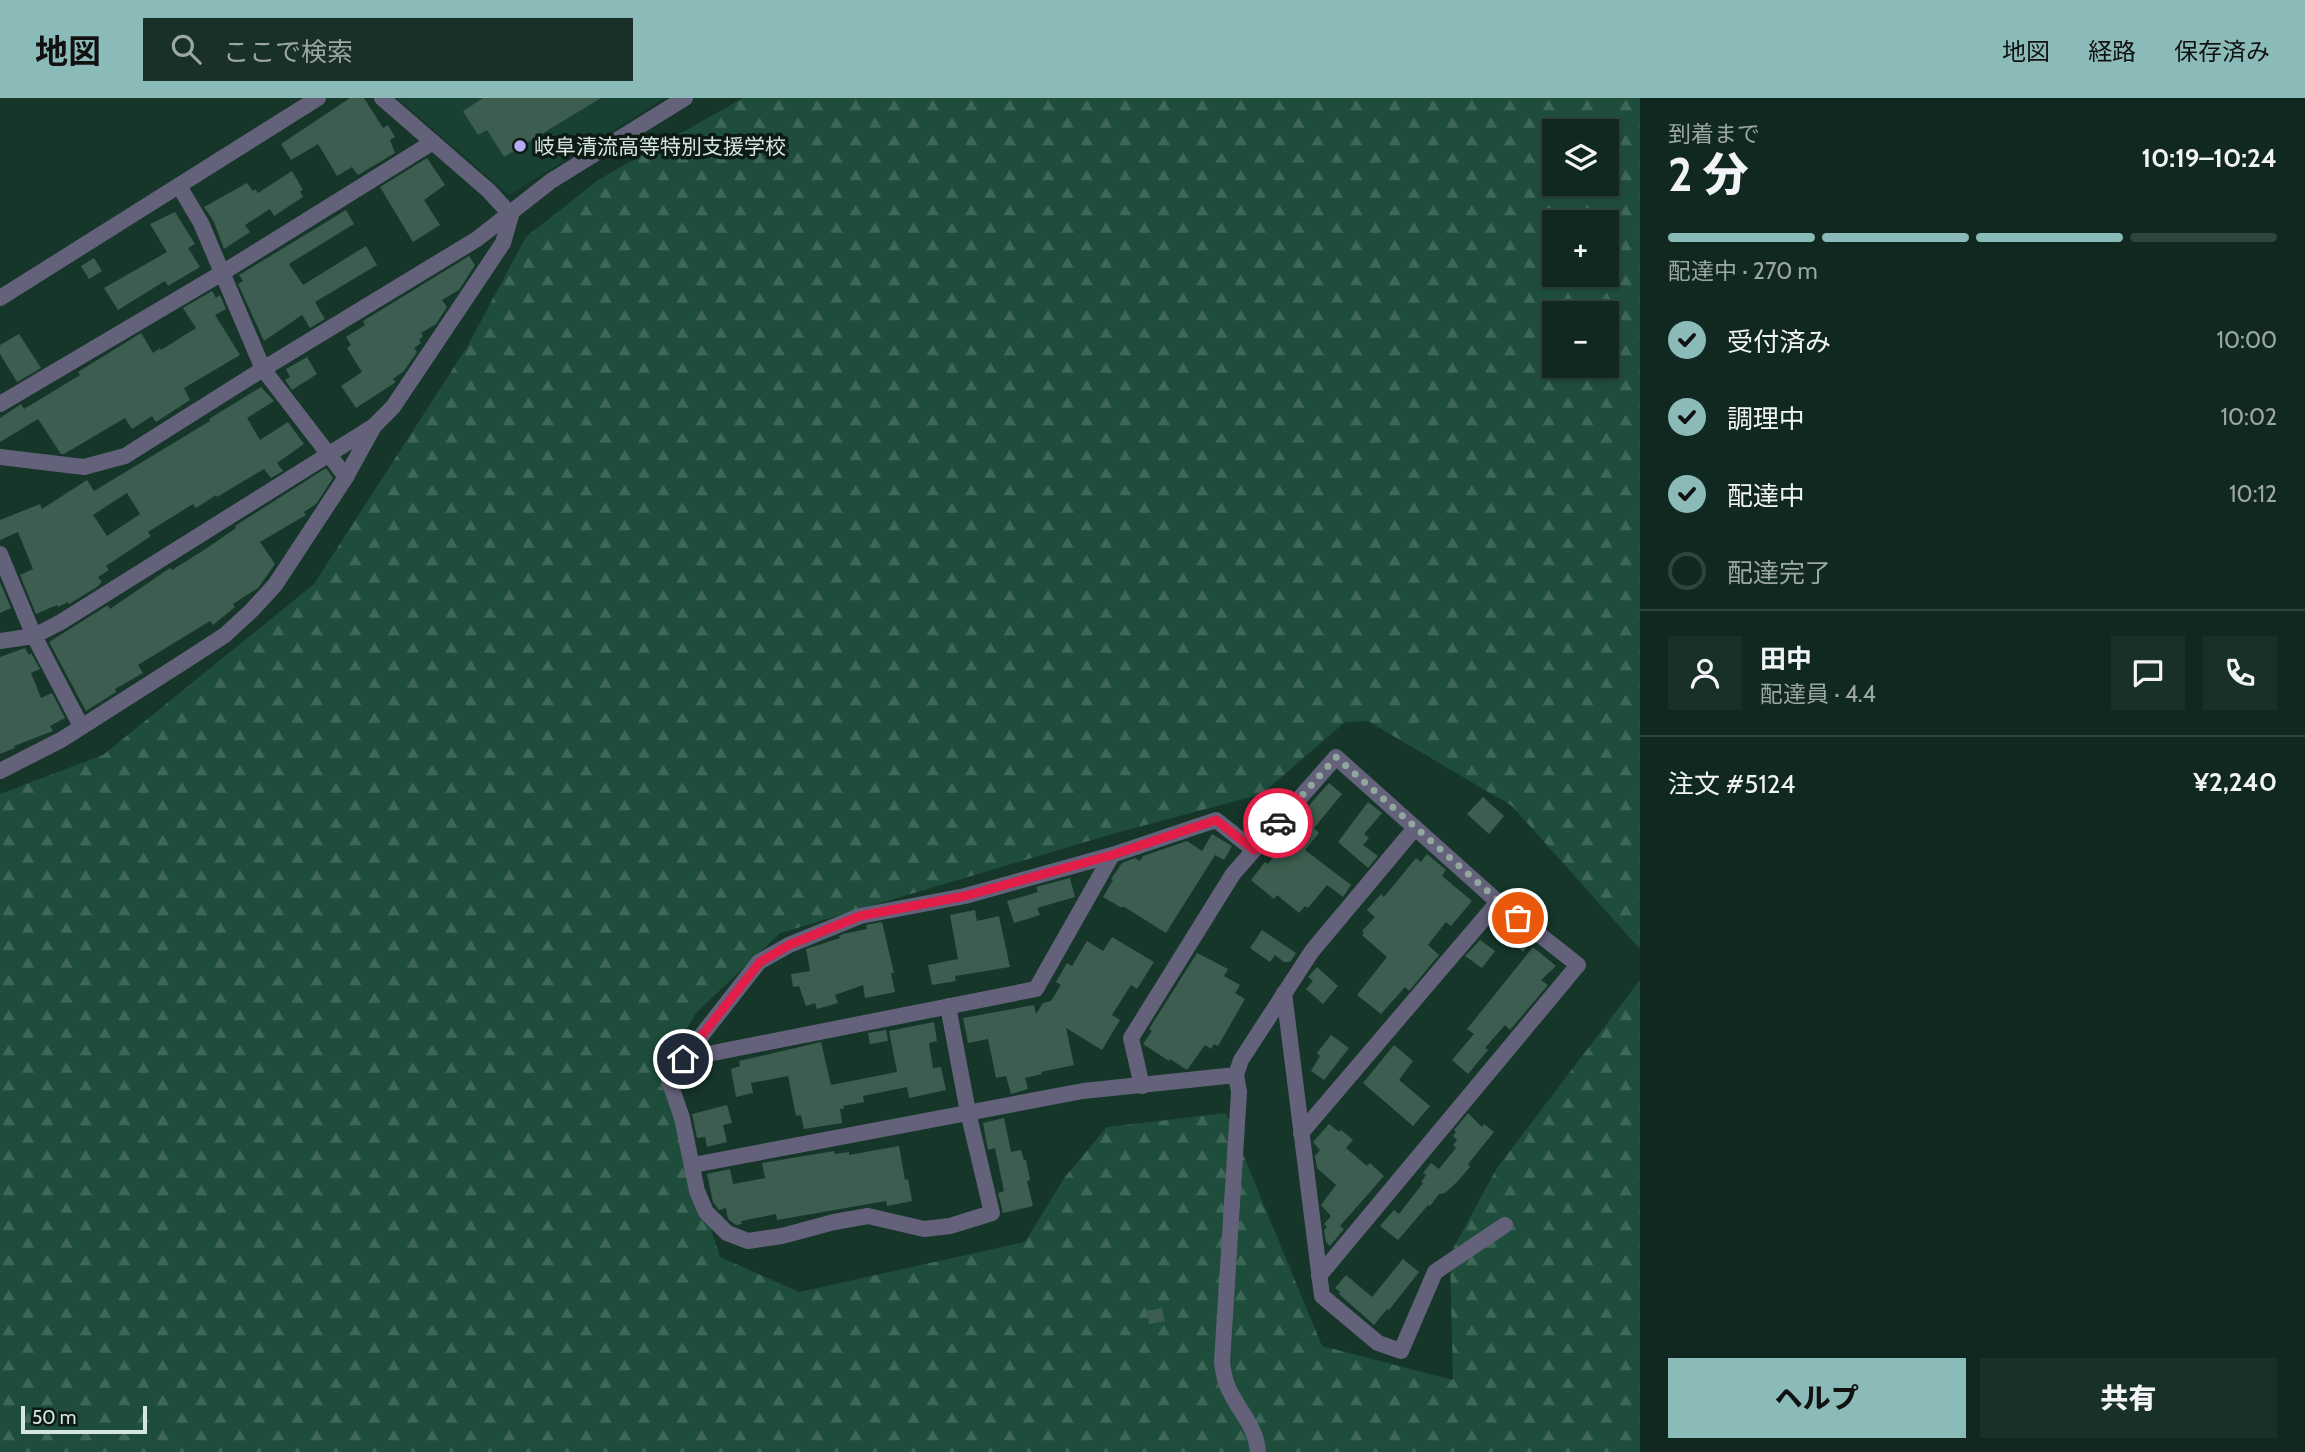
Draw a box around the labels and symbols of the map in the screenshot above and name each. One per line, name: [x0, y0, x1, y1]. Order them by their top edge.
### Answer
place label: 岐阜清流高等特別支援学校: [534, 134, 786, 159]
marker: 岐阜清流高等特別支援学校: [512, 138, 528, 154]
courier: [1243, 788, 1313, 858]
pin: [1488, 888, 1548, 948]
pin: [653, 1029, 713, 1089]
scale bar: [21, 1403, 147, 1435]

